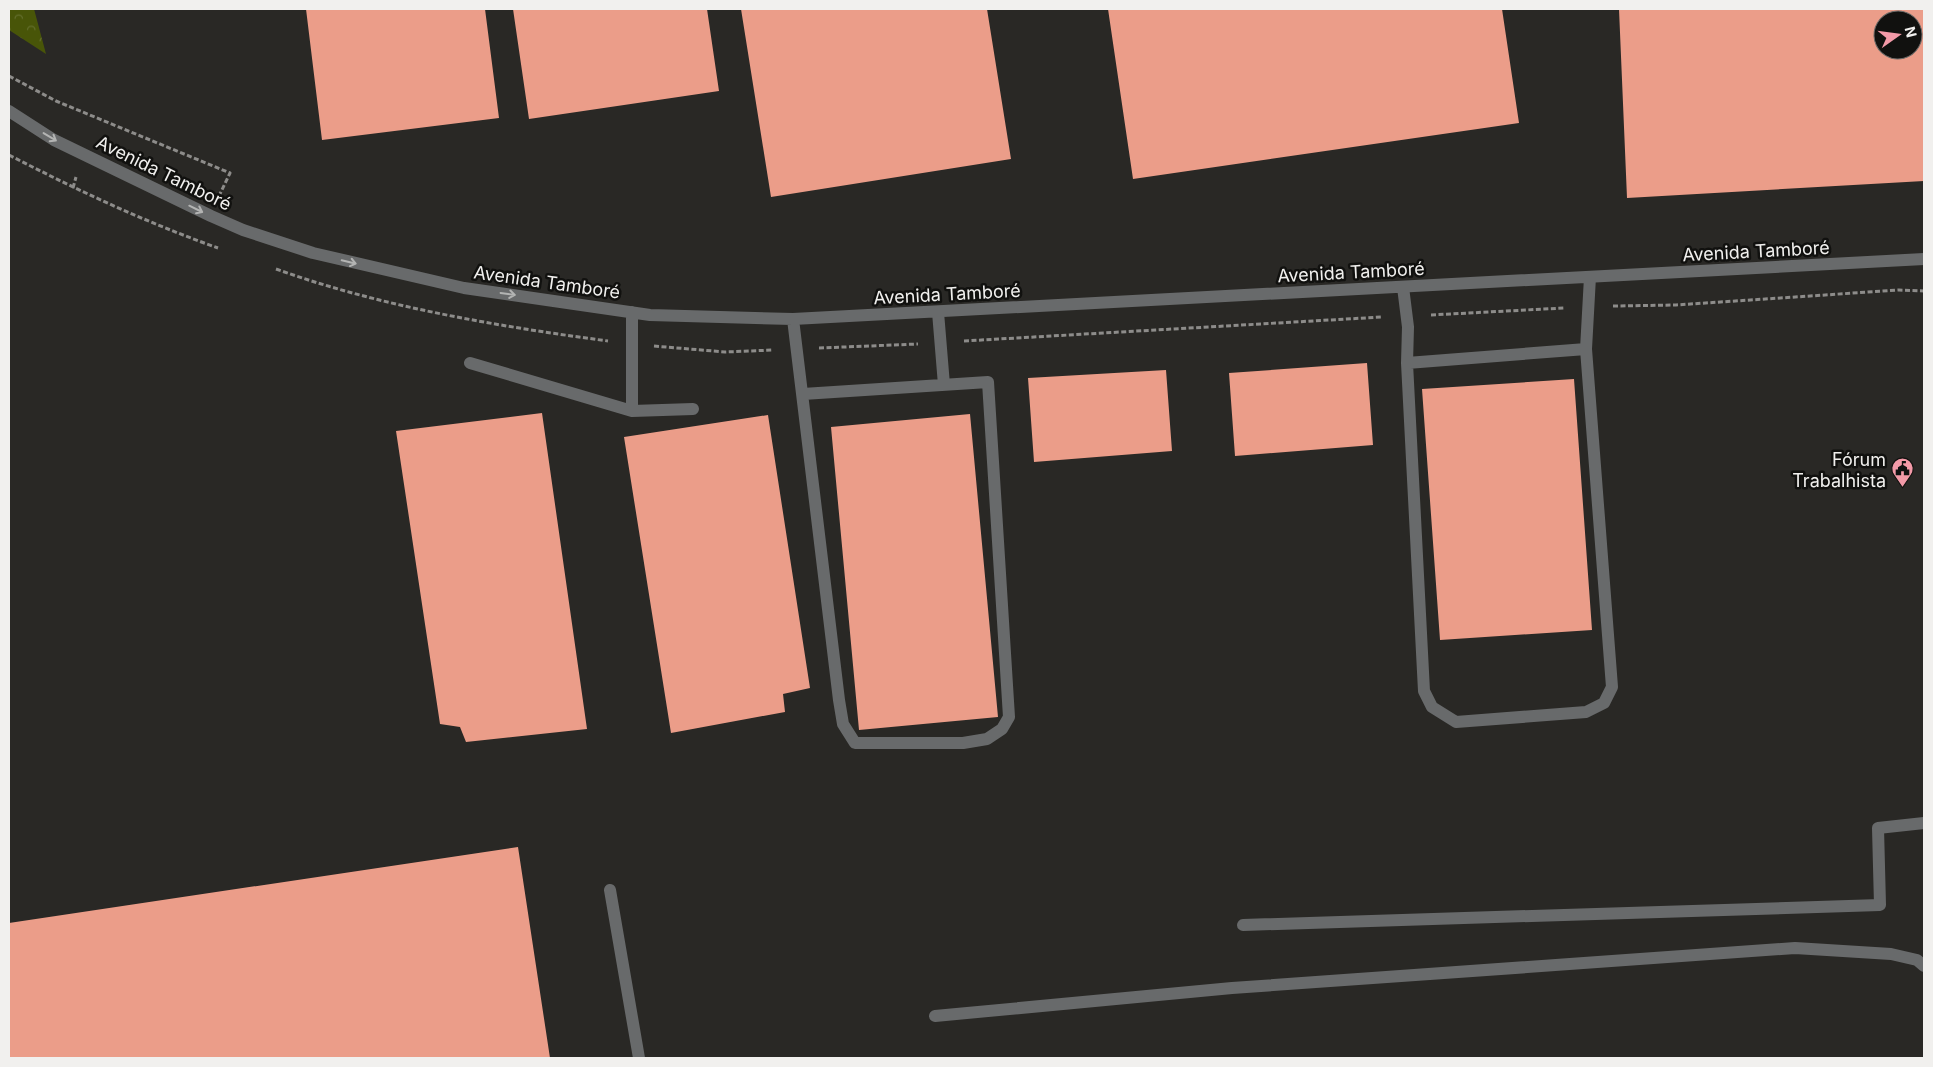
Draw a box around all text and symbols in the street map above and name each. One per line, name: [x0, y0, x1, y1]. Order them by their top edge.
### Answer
north arrow: [1873, 10, 1923, 60]
text: N: [1902, 25, 1921, 39]
street label: Avenida Tamboré: [93, 131, 235, 215]
one-way arrow: [43, 132, 57, 142]
one-way arrow: [188, 204, 203, 214]
street label: Avenida Tamboré: [1682, 237, 1830, 265]
one-way arrow: [340, 258, 356, 267]
street label: Avenida Tamboré: [1277, 258, 1425, 286]
street label: Avenida Tamboré: [472, 261, 622, 303]
street label: Avenida Tamboré: [873, 280, 1021, 308]
one-way arrow: [500, 290, 516, 300]
place label: Fórum Trabalhista: [1792, 449, 1886, 491]
public building icon: Fórum Trabalhista: [1890, 457, 1914, 488]

